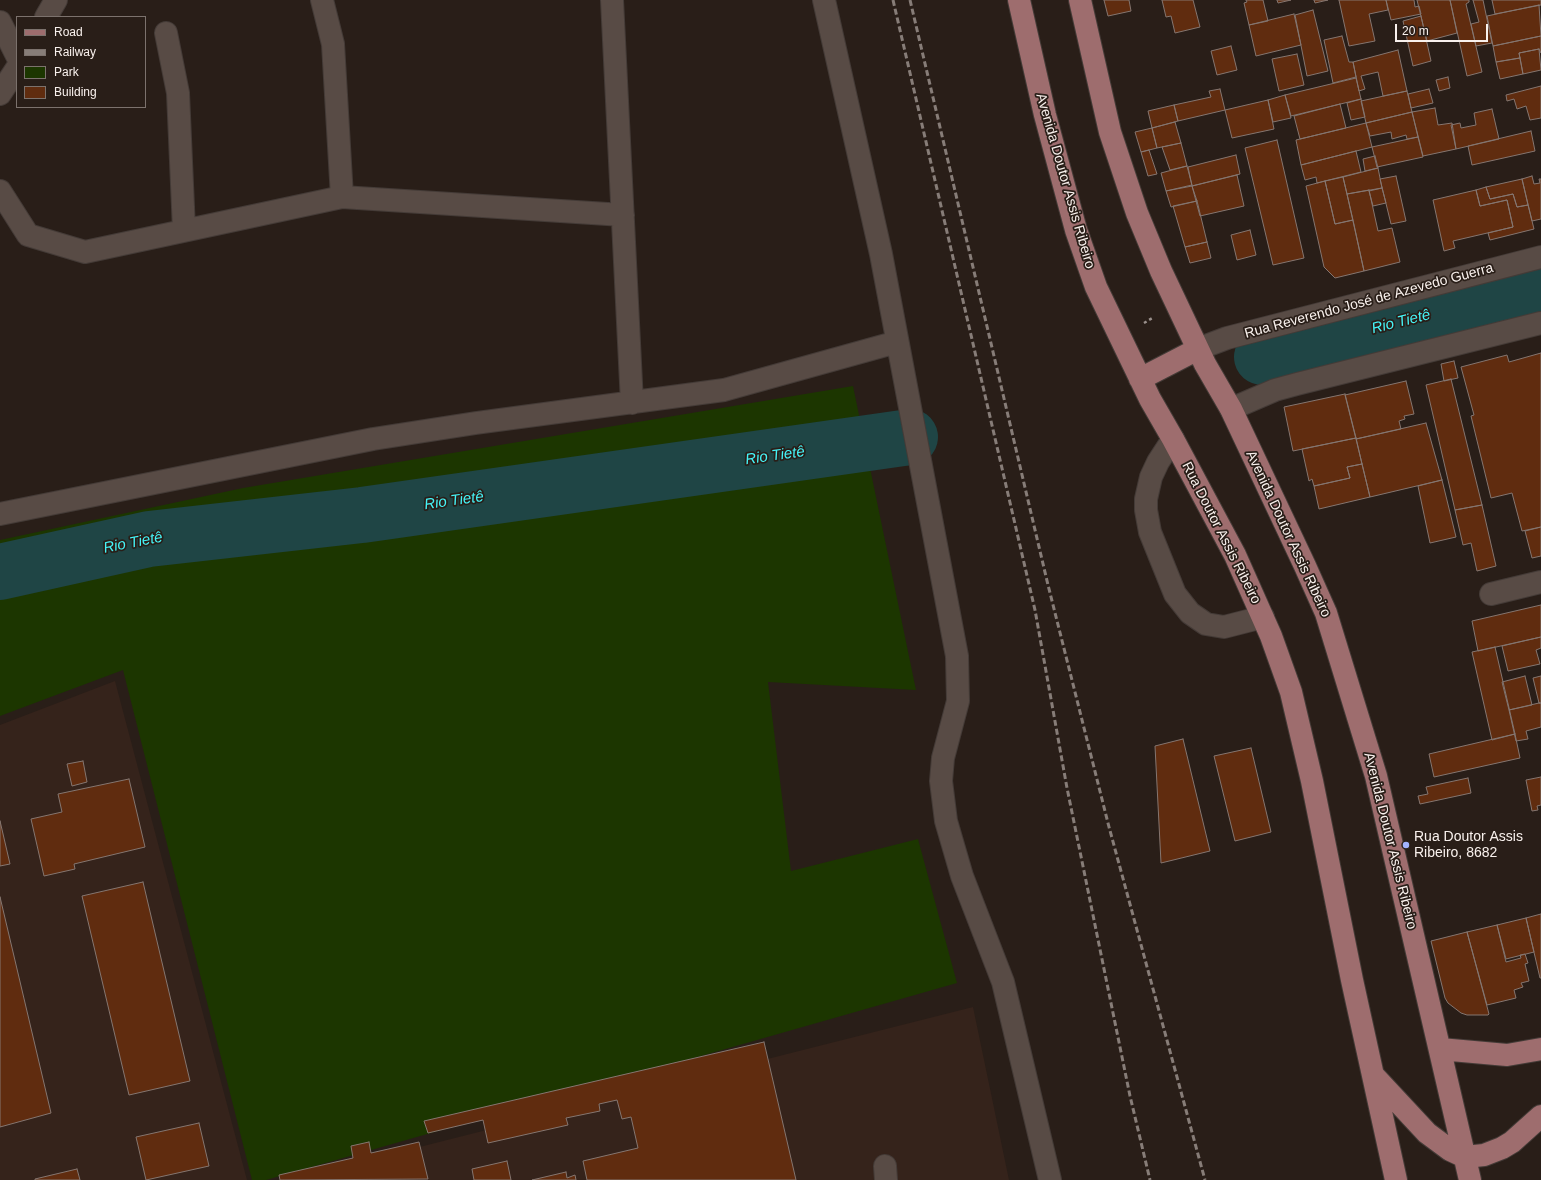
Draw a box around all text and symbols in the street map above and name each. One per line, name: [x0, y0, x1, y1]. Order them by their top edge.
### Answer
legend: [16, 16, 146, 108]
scale bar: [1397, 16, 1490, 42]
text: 20 m: [1402, 24, 1429, 38]
text: Road: [54, 25, 83, 39]
text: Railway: [54, 45, 96, 59]
text: Park: [54, 65, 79, 79]
text: Building: [54, 85, 97, 99]
street label: Avenida Doutor Assis Ribeiro: [1032, 91, 1098, 271]
street label: Rua Reverendo José de Azevedo Guerra: [1243, 260, 1495, 342]
water label: Rio Tietê: [1370, 306, 1432, 338]
water label: Rio Tietê: [744, 443, 806, 469]
street label: Avenida Doutor Assis Ribeiro: [1242, 448, 1334, 620]
street label: Rua Doutor Assis Ribeiro: [1178, 459, 1264, 607]
water label: Rio Tietê: [423, 488, 485, 514]
water label: Rio Tietê: [102, 528, 164, 558]
street label: Avenida Doutor Assis Ribeiro: [1360, 751, 1420, 931]
place label: Rua Doutor Assis Ribeiro, 8682: [1414, 829, 1523, 862]
marker: Rua Doutor Assis Ribeiro, 8682: [1401, 840, 1411, 850]

